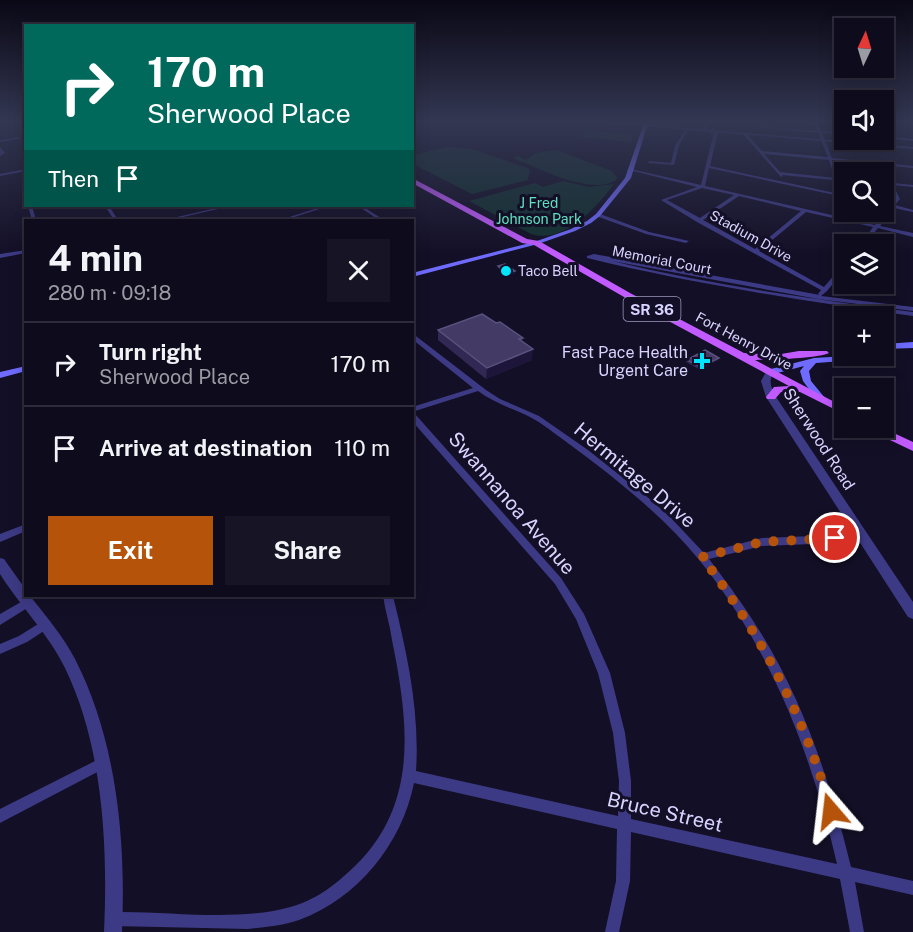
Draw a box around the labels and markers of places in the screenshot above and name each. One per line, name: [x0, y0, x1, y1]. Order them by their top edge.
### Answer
place label: Taco Bell: [518, 263, 578, 279]
marker: Taco Bell: [499, 264, 513, 278]
place label: Fast Pace Health Urgent Care: [562, 343, 688, 380]
marker: Fast Pace Health Urgent Care: [693, 352, 711, 370]
pin: [809, 512, 860, 563]

